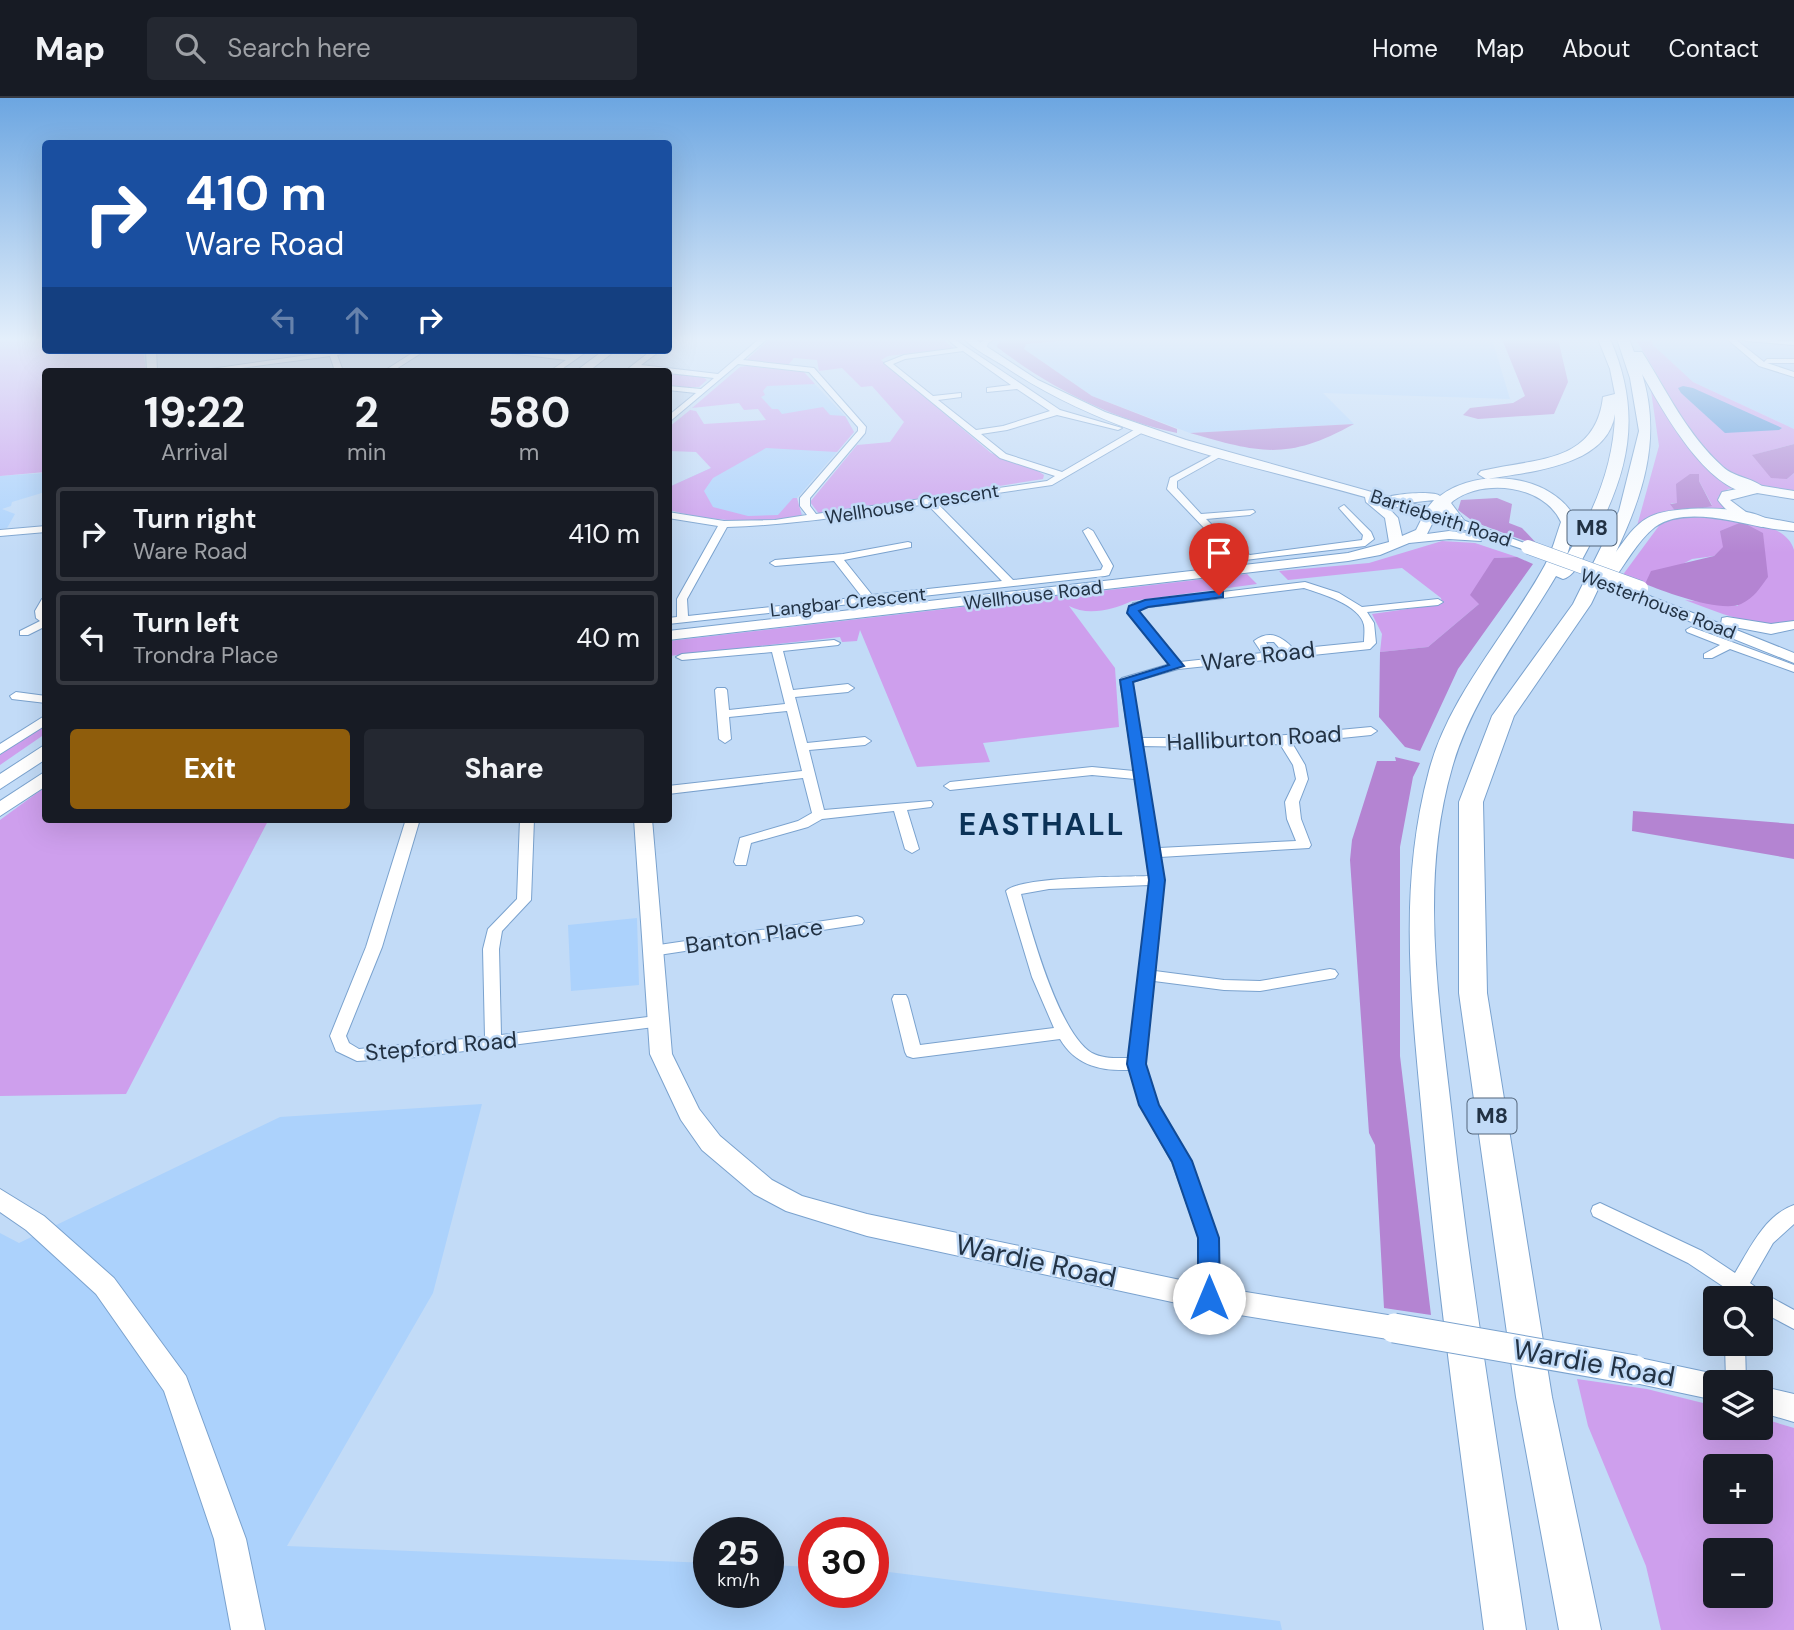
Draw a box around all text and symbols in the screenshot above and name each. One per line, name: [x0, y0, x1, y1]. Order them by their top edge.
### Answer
search box: [147, 17, 637, 80]
text: Map: [35, 27, 105, 70]
icon: search: [171, 29, 209, 67]
text: Search here: [227, 31, 371, 65]
text: Home: [1372, 33, 1438, 64]
text: Map: [1476, 33, 1524, 64]
text: About: [1562, 33, 1631, 64]
text: Contact: [1669, 33, 1759, 64]
text: 410 m: [185, 161, 327, 225]
icon: right: [70, 168, 161, 259]
text: Ware Road: [185, 223, 344, 265]
icon: left: [265, 301, 303, 339]
icon: ahead: [338, 301, 376, 339]
icon: right: [411, 301, 449, 339]
text: 19:22: [144, 385, 245, 440]
text: 2: [354, 385, 379, 440]
text: 580: [488, 385, 570, 440]
text: Arrival: [161, 437, 228, 467]
text: min: [347, 437, 386, 467]
text: m: [519, 437, 539, 467]
street label: Wellhouse Crescent: [823, 478, 1001, 530]
street label: Bartiebeith Road: [1367, 483, 1515, 553]
text: Turn right: [133, 502, 257, 536]
road number: M8: [1568, 510, 1616, 546]
icon: right: [74, 515, 112, 553]
text: 410 m: [568, 517, 640, 551]
pin: [1189, 523, 1249, 595]
icon: arrive: [1200, 534, 1238, 572]
text: Ware Road: [133, 536, 247, 566]
street label: Westerhouse Road: [1576, 563, 1740, 645]
street label: Wellhouse Road: [962, 574, 1104, 616]
street label: Langbar Crescent: [769, 581, 927, 623]
text: Turn left: [133, 606, 240, 640]
icon: left: [74, 619, 112, 657]
text: 40 m: [576, 621, 640, 655]
street label: Ware Road: [1199, 634, 1317, 678]
text: Trondra Place: [133, 640, 278, 670]
street label: Halliburton Road: [1166, 718, 1342, 758]
button: Exit: [70, 729, 350, 809]
button: Share: [364, 729, 644, 809]
district label: EASTHALL: [959, 805, 1125, 844]
street label: Banton Place: [683, 912, 825, 960]
street label: Stepford Road: [364, 1024, 518, 1068]
road number: M8: [1468, 1098, 1516, 1134]
street label: Wardie Road: [952, 1226, 1120, 1296]
position arrow: [1172, 1261, 1246, 1335]
map controls: [1703, 1286, 1773, 1608]
button: search: [1703, 1286, 1773, 1356]
street label: Wardie Road: [1510, 1331, 1678, 1395]
button: layers: [1703, 1370, 1773, 1440]
button: +: [1703, 1454, 1773, 1524]
speed limit sign: 30: [798, 1517, 889, 1608]
text: 25: [718, 1530, 759, 1576]
button: −: [1703, 1538, 1773, 1608]
text: km/h: [717, 1568, 760, 1592]

